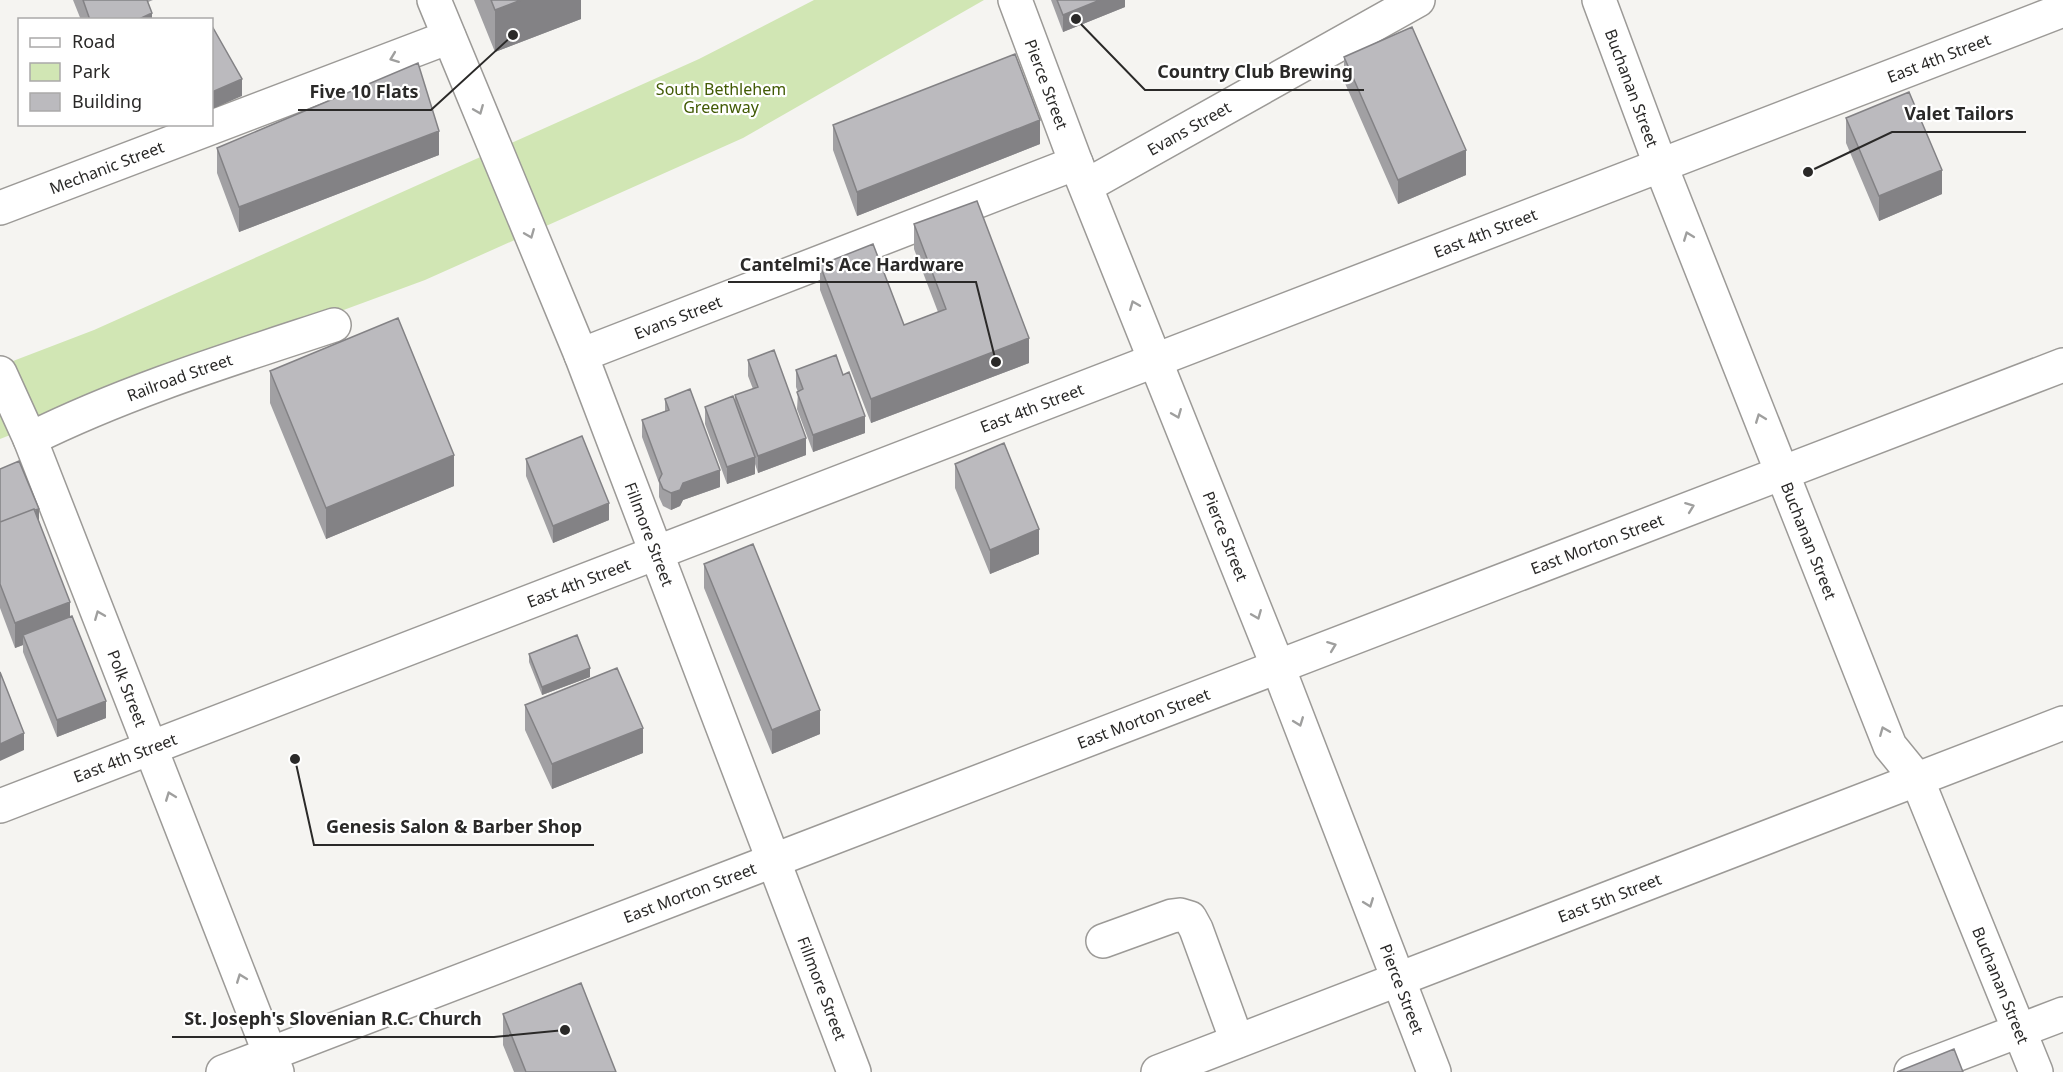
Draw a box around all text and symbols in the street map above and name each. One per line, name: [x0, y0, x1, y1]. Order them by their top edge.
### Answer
legend: [18, 18, 213, 126]
street label: Buchanan Street: [1600, 26, 1664, 150]
street label: East 4th Street: [1884, 28, 1994, 88]
text: Road: [72, 29, 115, 53]
street label: Pierce Street: [1020, 36, 1074, 133]
one-way arrow: [389, 50, 400, 63]
callout: Country Club Brewing: [1145, 54, 1364, 90]
text: Park: [72, 59, 110, 83]
text: Country Club Brewing: [1157, 59, 1353, 83]
callout: Five 10 Flats: [298, 74, 431, 110]
park label: South Bethlehem Greenway: [656, 78, 786, 118]
text: Five 10 Flats: [309, 79, 419, 103]
text: Building: [72, 89, 142, 113]
street label: Evans Street: [1143, 96, 1235, 161]
callout: Valet Tailors: [1892, 96, 2026, 132]
text: Valet Tailors: [1904, 101, 2014, 125]
one-way arrow: [472, 104, 484, 115]
street label: Mechanic Street: [46, 136, 167, 199]
street label: East 4th Street: [1430, 203, 1540, 263]
one-way arrow: [523, 228, 535, 239]
one-way arrow: [1683, 231, 1696, 242]
callout: Cantelmi's Ace Hardware: [728, 246, 976, 282]
text: Cantelmi's Ace Hardware: [740, 252, 964, 276]
street label: Evans Street: [631, 290, 725, 344]
one-way arrow: [1129, 300, 1141, 311]
street label: Railroad Street: [124, 348, 236, 406]
street label: East 4th Street: [977, 378, 1087, 438]
one-way arrow: [1170, 408, 1183, 419]
one-way arrow: [1754, 413, 1767, 424]
street label: Fillmore Street: [619, 479, 679, 590]
street label: Buchanan Street: [1776, 479, 1842, 603]
street label: Pierce Street: [1198, 488, 1253, 584]
one-way arrow: [1685, 502, 1695, 515]
street label: East Morton Street: [1528, 508, 1667, 580]
street label: East 4th Street: [524, 553, 634, 613]
one-way arrow: [1250, 608, 1262, 619]
one-way arrow: [94, 610, 106, 621]
one-way arrow: [1326, 641, 1337, 653]
street label: Polk Street: [102, 646, 152, 730]
street label: East Morton Street: [1074, 683, 1213, 754]
one-way arrow: [1292, 715, 1304, 726]
one-way arrow: [1879, 727, 1891, 738]
street label: East 4th Street: [70, 728, 180, 788]
one-way arrow: [165, 792, 177, 803]
callout: Genesis Salon & Barber Shop: [314, 809, 594, 845]
text: Genesis Salon & Barber Shop: [326, 814, 582, 838]
street label: East Morton Street: [620, 857, 759, 928]
street label: East 5th Street: [1555, 868, 1665, 928]
one-way arrow: [1362, 897, 1374, 908]
street label: Buchanan Street: [1967, 923, 2034, 1047]
street label: Fillmore Street: [792, 933, 852, 1044]
street label: Pierce Street: [1375, 941, 1429, 1037]
one-way arrow: [236, 973, 248, 984]
callout: St. Joseph's Slovenian R.C. Church: [172, 1001, 494, 1037]
text: St. Joseph's Slovenian R.C. Church: [184, 1006, 482, 1030]

